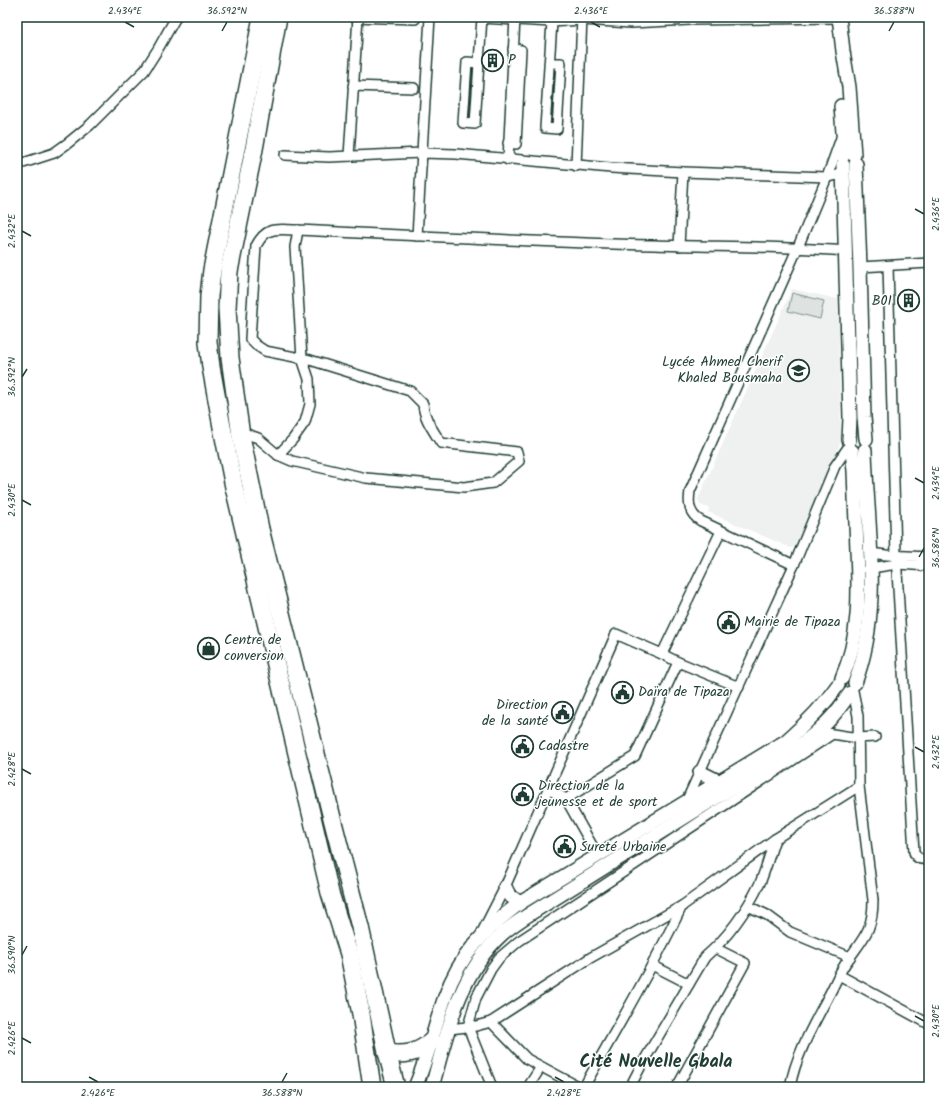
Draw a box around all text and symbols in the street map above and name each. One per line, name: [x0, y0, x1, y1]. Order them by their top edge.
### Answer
text: 2.434°E: [108, 3, 143, 19]
text: 36.592°N: [207, 3, 247, 19]
text: 2.436°E: [574, 3, 609, 19]
text: 36.588°N: [873, 3, 915, 19]
building icon: P: [479, 47, 505, 73]
place label: P: [508, 49, 516, 71]
text: 2.436°E: [928, 196, 944, 231]
text: 2.432°E: [4, 213, 20, 248]
building icon: B01: [895, 288, 921, 314]
place label: B01: [872, 290, 892, 312]
place label: Lycée Ahmed Cherif Khaled Bousmaha: [662, 351, 784, 389]
text: 36.592°N: [4, 357, 20, 397]
school or university icon: Lycée Ahmed Cherif Khaled Bousmaha: [785, 357, 811, 383]
text: 2.434°E: [928, 465, 944, 500]
text: 2.430°E: [4, 482, 20, 517]
text: 36.586°N: [928, 527, 944, 568]
public building icon: Mairie de Tipaza: [716, 609, 742, 635]
place label: Mairie de Tipaza: [744, 611, 841, 633]
place label: Centre de conversion: [224, 629, 284, 667]
shop icon: Centre de conversion: [196, 635, 222, 661]
public building icon: Daïra de Tipaza: [609, 679, 635, 705]
place label: Daïra de Tipaza: [638, 681, 729, 703]
place label: Direction de la santé: [482, 694, 549, 732]
public building icon: Direction de la santé: [550, 700, 576, 726]
public building icon: Cadastre: [509, 733, 535, 759]
text: 2.432°E: [928, 734, 944, 769]
place label: Cadastre: [538, 735, 590, 757]
text: 2.428°E: [4, 750, 20, 786]
place label: Direction de la jeunesse et de sport: [534, 775, 658, 813]
public building icon: Direction de la jeunesse et de sport: [509, 781, 535, 807]
public building icon: Sureté Urbaine: [552, 834, 578, 860]
place label: Sureté Urbaine: [580, 836, 667, 858]
text: 36.590°N: [4, 935, 20, 975]
text: 2.430°E: [928, 1003, 944, 1038]
text: 2.426°E: [4, 1020, 20, 1055]
district label: Cité Nouvelle Gbala: [579, 1048, 733, 1077]
text: 2.426°E: [81, 1085, 116, 1101]
text: 36.588°N: [261, 1085, 303, 1101]
text: 2.428°E: [547, 1085, 583, 1101]

